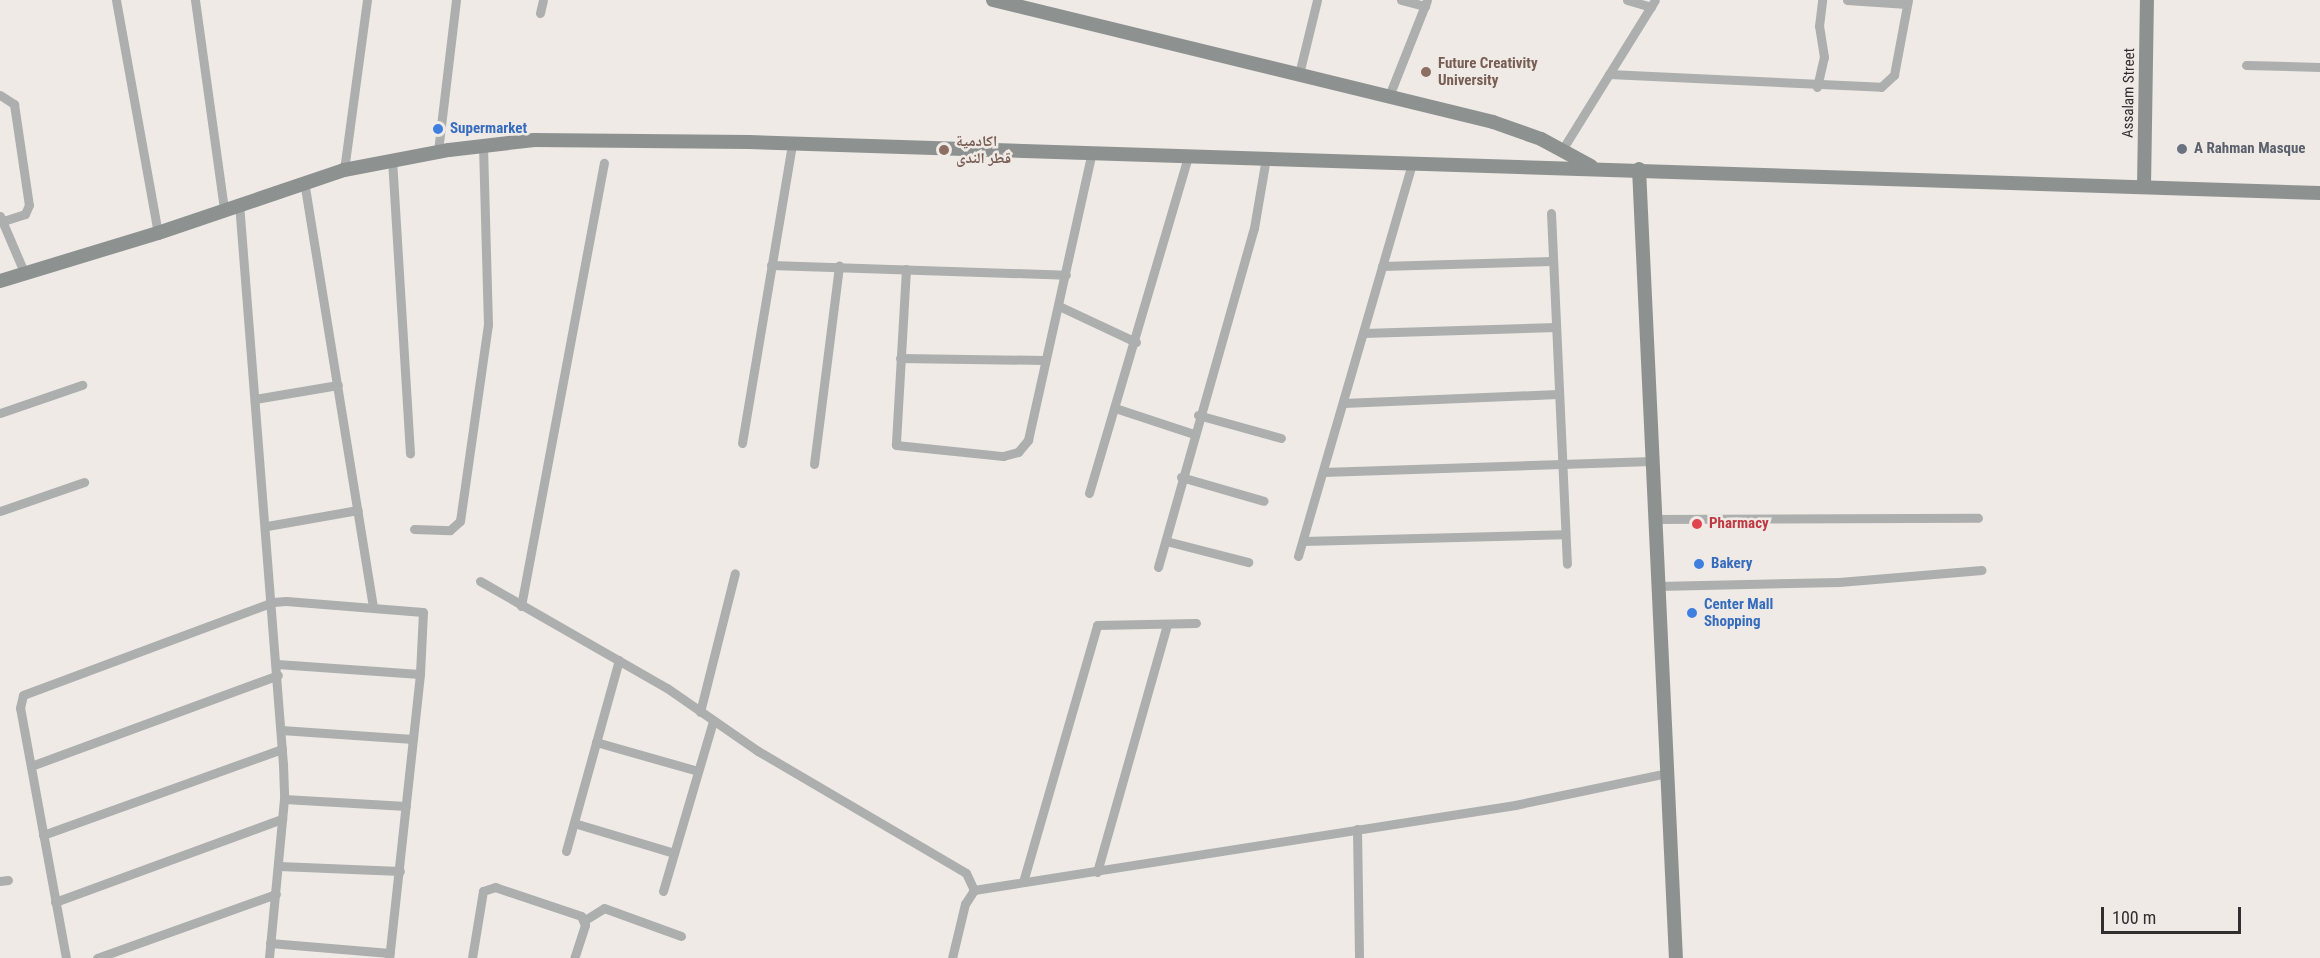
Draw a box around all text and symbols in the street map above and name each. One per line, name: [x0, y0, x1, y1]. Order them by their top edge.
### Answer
street label: Assalam Street: [2119, 48, 2139, 138]
place label: Future Creativity University: [1438, 54, 1538, 89]
marker: Future Creativity University: [1419, 65, 1433, 79]
place label: Supermarket: [450, 120, 527, 138]
marker: Supermarket: [431, 122, 445, 136]
place label: اكادمية قطر الندى: [956, 132, 1011, 167]
place label: A Rahman Masque: [2194, 140, 2305, 158]
marker: A Rahman Masque: [2175, 142, 2189, 156]
marker: اكادمية قطر الندى: [937, 143, 951, 157]
place label: Pharmacy: [1709, 515, 1769, 533]
marker: Pharmacy: [1690, 517, 1704, 531]
place label: Bakery: [1711, 555, 1752, 573]
marker: Bakery: [1692, 557, 1706, 571]
place label: Center Mall Shopping: [1704, 595, 1773, 630]
marker: Center Mall Shopping: [1685, 606, 1699, 620]
scale bar: [2104, 895, 2244, 933]
text: 100 m: [2112, 907, 2156, 928]

